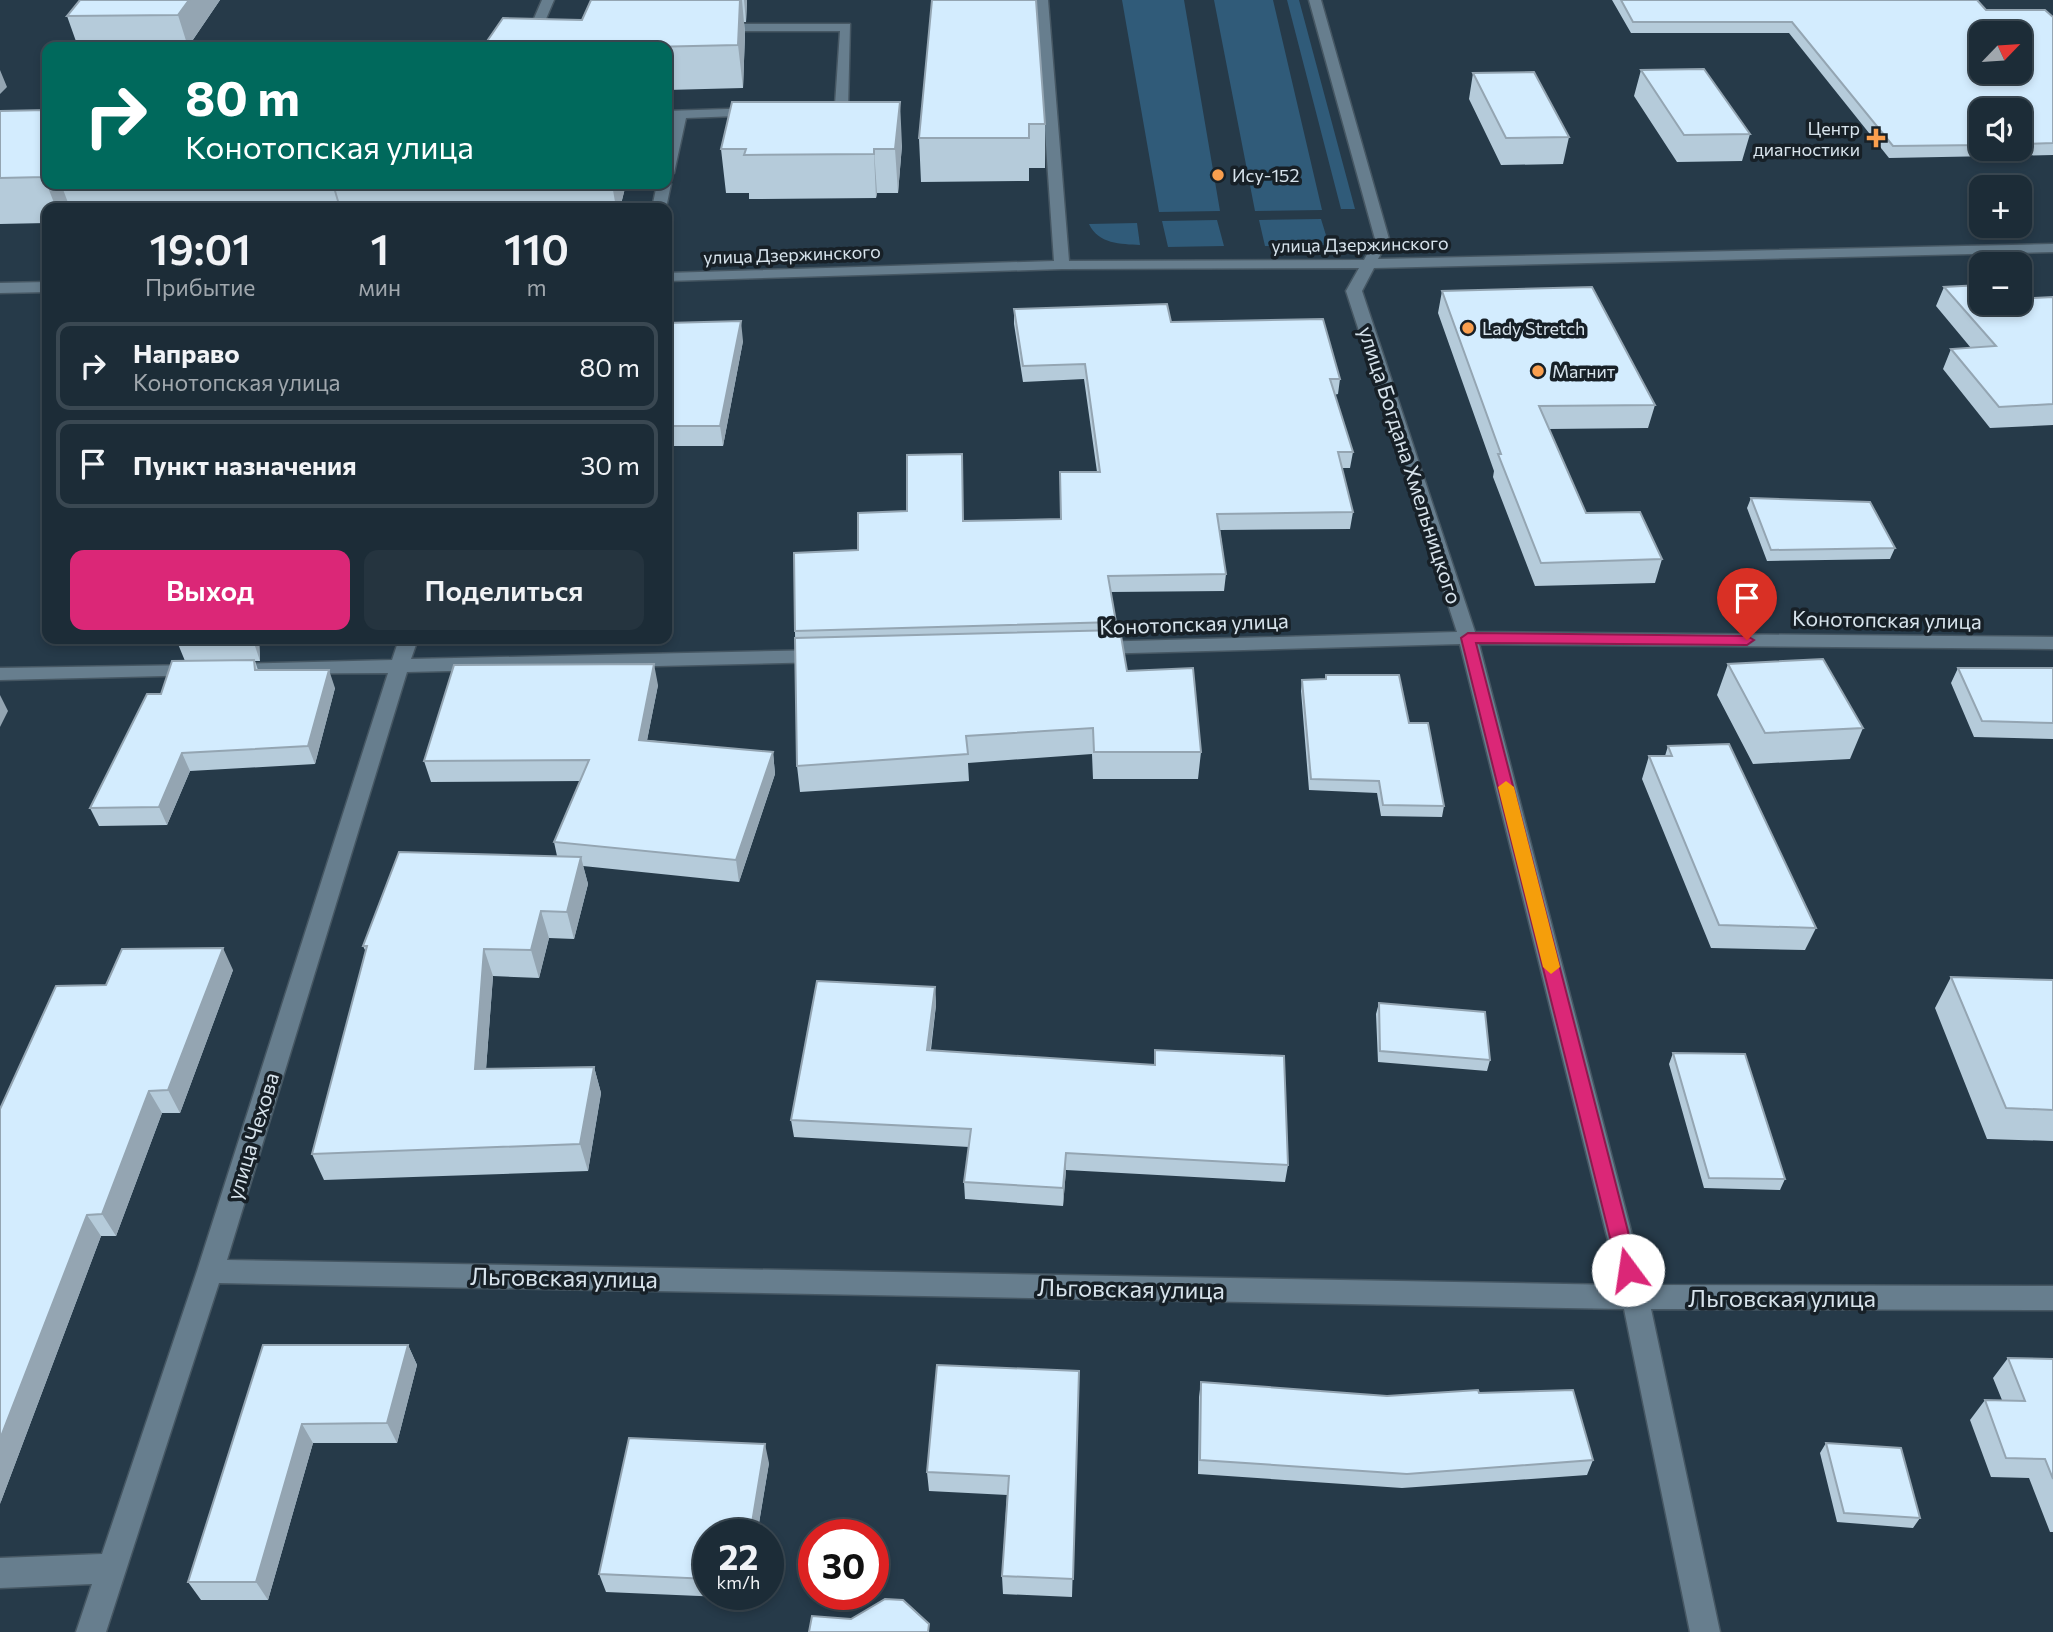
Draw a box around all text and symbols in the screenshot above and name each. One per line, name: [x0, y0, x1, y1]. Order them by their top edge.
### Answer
north arrow: [1969, 21, 2032, 84]
map controls: [1969, 21, 2032, 315]
text: 80 m: [185, 66, 300, 126]
icon: right: [70, 70, 161, 161]
button: sound: [1969, 98, 2032, 161]
place label: Центр диагностики: [1753, 117, 1860, 160]
text: Конотопская улица: [185, 126, 474, 166]
marker: Центр диагностики: [1866, 128, 1886, 148]
place label: Ису-152: [1232, 164, 1299, 186]
marker: Ису-152: [1210, 167, 1226, 183]
button: +: [1969, 175, 2032, 238]
text: 19:01: [149, 222, 251, 274]
text: 1: [370, 222, 389, 274]
text: 110: [504, 222, 569, 274]
street label: улица Дзержинского: [1271, 231, 1449, 257]
street label: улица Дзержинского: [703, 240, 881, 268]
button: −: [1969, 252, 2032, 315]
text: Прибытие: [145, 273, 255, 301]
text: мин: [358, 273, 401, 301]
text: m: [526, 273, 547, 301]
place label: Lady Stretch: [1482, 317, 1585, 339]
marker: Lady Stretch: [1460, 320, 1476, 336]
street label: улица Богдана Хмельницкого: [1354, 323, 1468, 607]
text: Направо: [133, 337, 240, 368]
icon: right: [74, 347, 112, 385]
text: 80 m: [580, 351, 640, 382]
place label: Магнит: [1552, 360, 1616, 382]
marker: Магнит: [1530, 363, 1546, 379]
text: Конотопская улица: [133, 368, 341, 396]
icon: arrive: [74, 445, 112, 483]
text: Пункт назначения: [133, 449, 357, 480]
text: 30 m: [581, 449, 640, 480]
button: Выход: [70, 550, 350, 630]
button: Поделиться: [364, 550, 644, 630]
pin: [1717, 568, 1777, 640]
icon: arrive: [1728, 579, 1766, 617]
street label: Конотопская улица: [1792, 605, 1982, 633]
street label: Конотопская улица: [1099, 607, 1289, 639]
street label: улица Чехова: [221, 1069, 283, 1203]
position arrow: [1591, 1233, 1665, 1307]
street label: Льговская улица: [470, 1261, 658, 1293]
street label: Льговская улица: [1037, 1272, 1225, 1304]
street label: Льговская улица: [1688, 1283, 1876, 1312]
speed limit sign: 30: [798, 1519, 889, 1610]
text: 22: [719, 1534, 758, 1577]
text: km/h: [717, 1571, 760, 1593]

